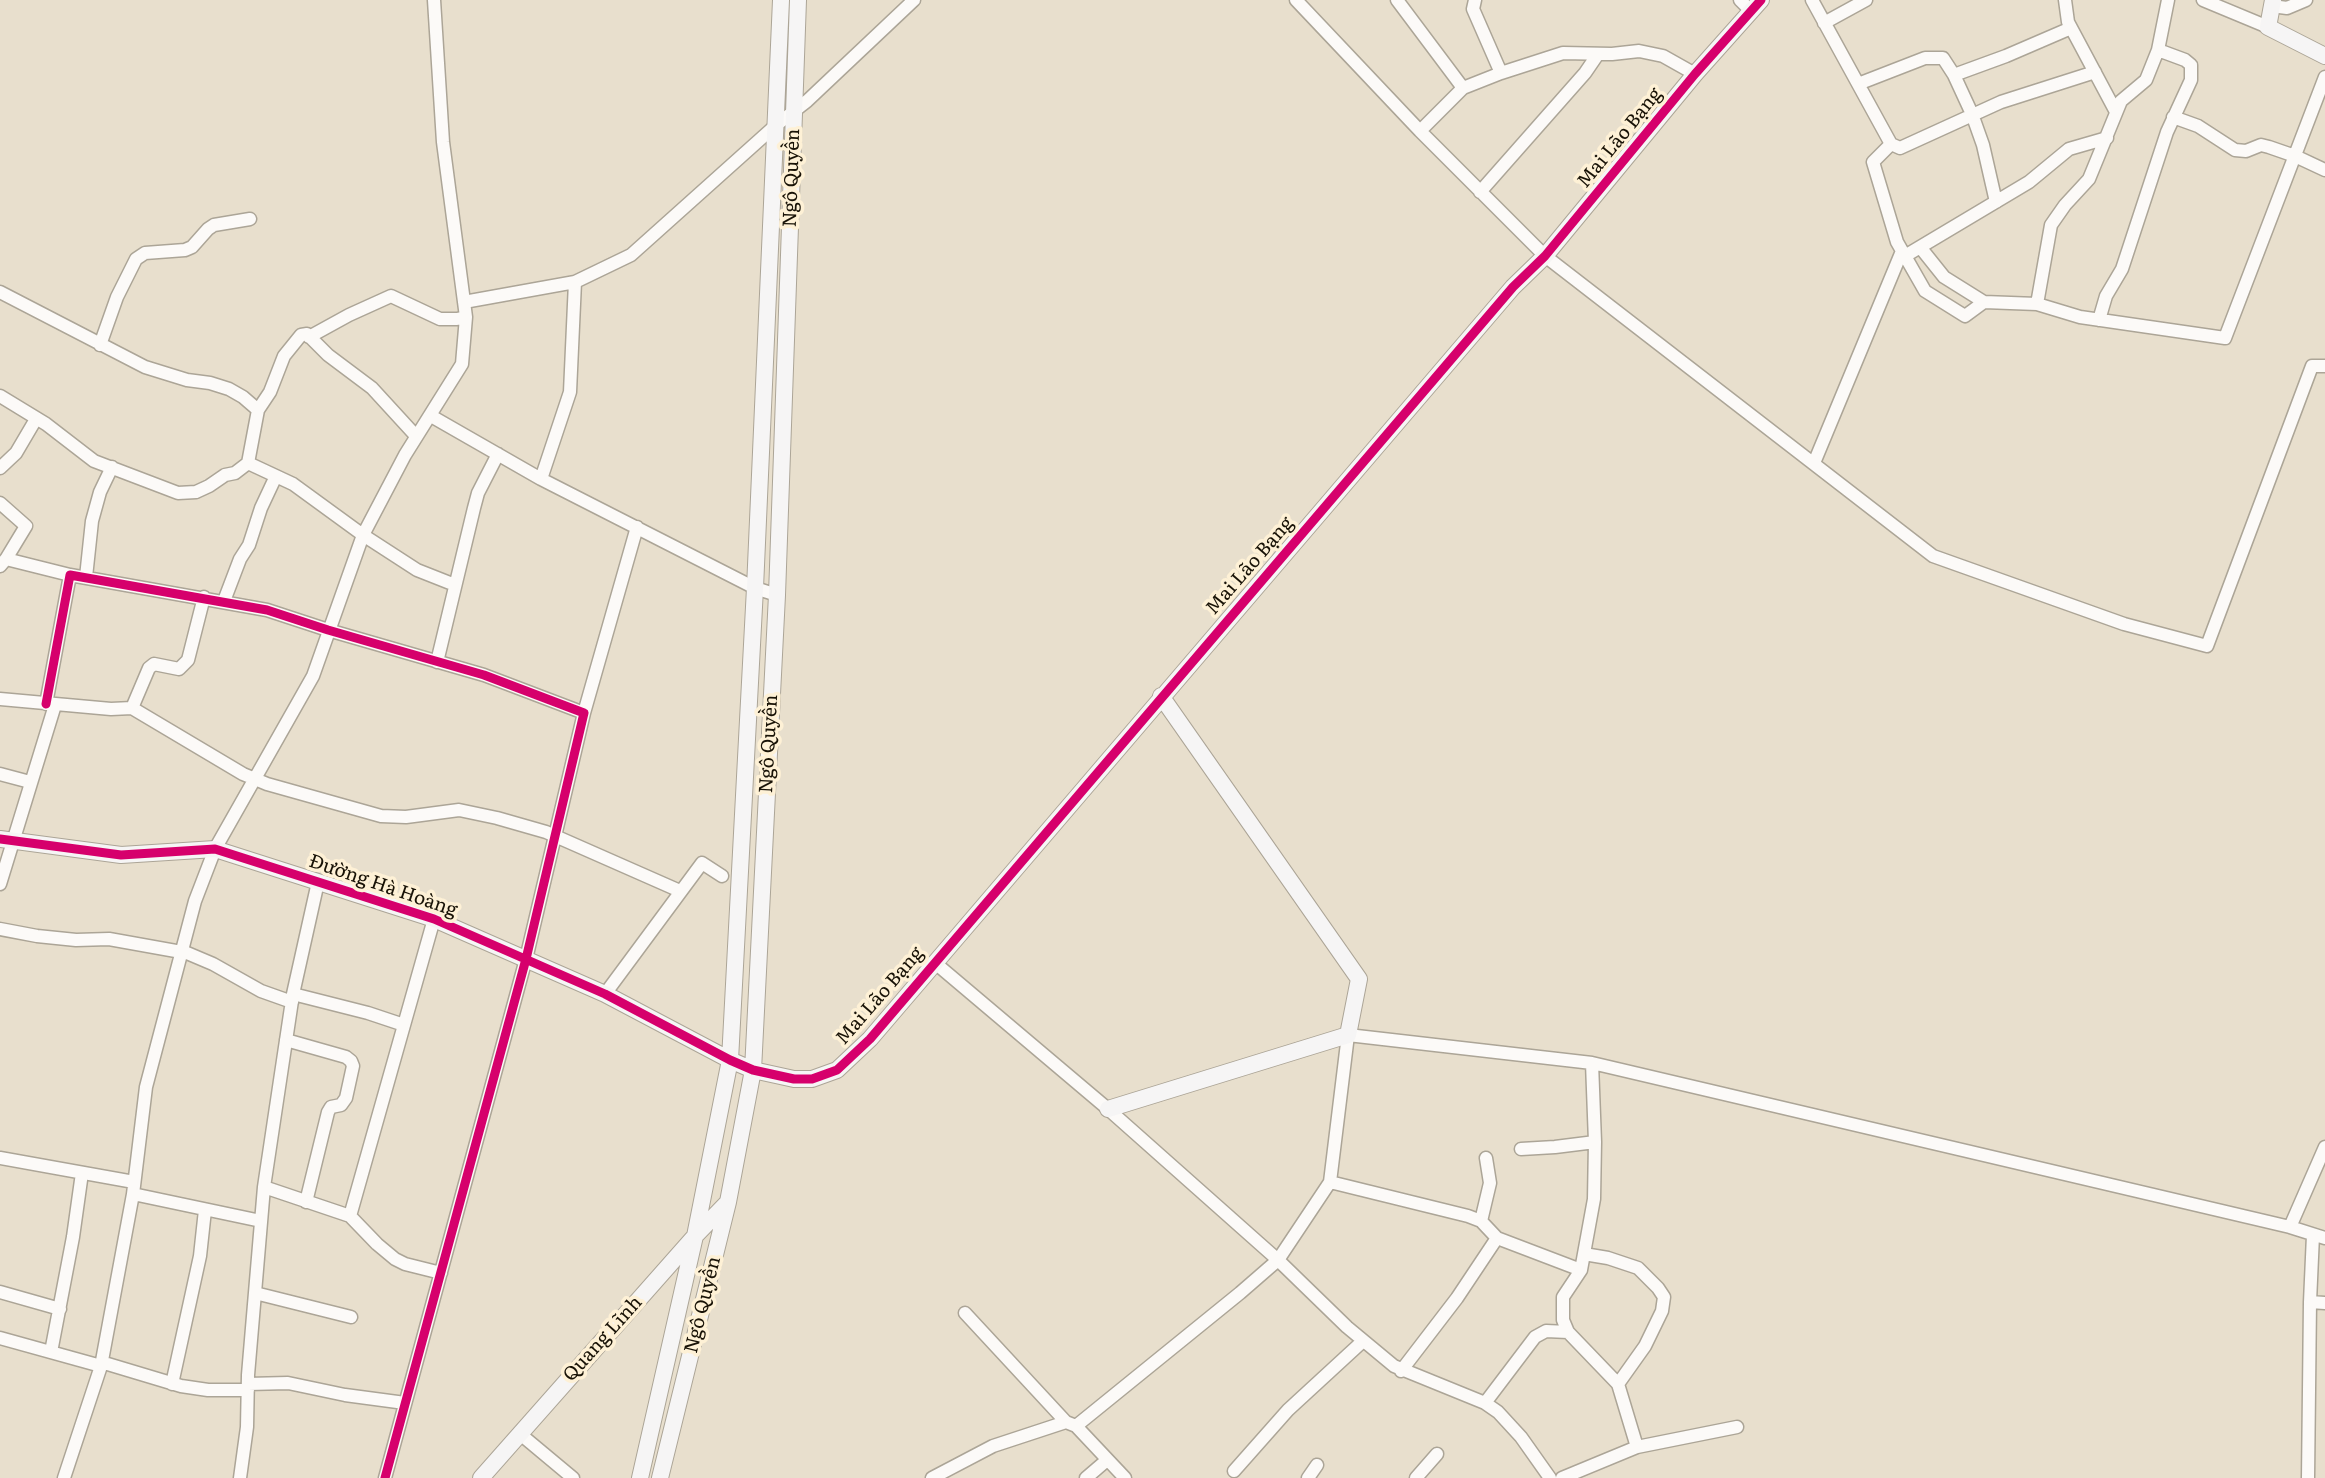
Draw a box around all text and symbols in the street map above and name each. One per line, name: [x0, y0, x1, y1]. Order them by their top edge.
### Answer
street label: Mai Lão Bạng: [1573, 83, 1667, 193]
street label: Ngô Quyền: [779, 128, 805, 228]
street label: Mai Lão Bạng: [1201, 512, 1299, 620]
street label: Ngô Quyền: [755, 694, 783, 794]
street label: Đường Hà Hoàng: [306, 850, 460, 922]
street label: Mai Lão Bạng: [831, 942, 929, 1050]
street label: Ngô Quyền: [680, 1254, 726, 1356]
street label: Quang Lĩnh: [559, 1292, 647, 1386]

